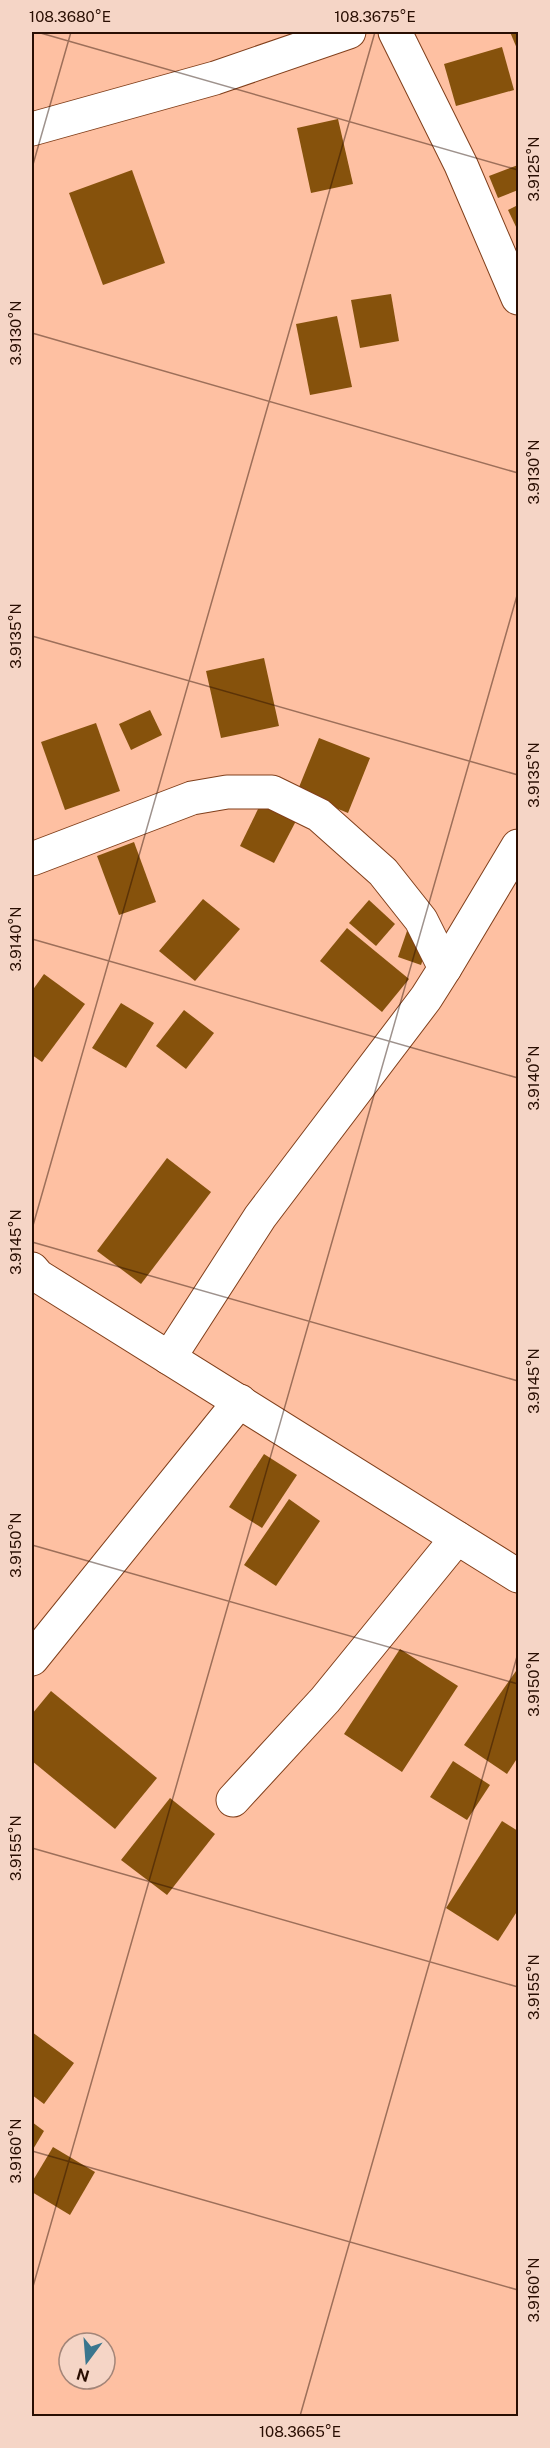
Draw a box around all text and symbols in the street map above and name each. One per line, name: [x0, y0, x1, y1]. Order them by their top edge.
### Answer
text: 108.3680°E: [29, 8, 111, 25]
text: 108.3675°E: [334, 8, 416, 25]
text: 3.9125°N: [525, 136, 542, 202]
text: 3.9130°N: [7, 300, 24, 366]
text: 3.9130°N: [525, 439, 542, 505]
text: 3.9135°N: [7, 603, 24, 669]
text: 3.9135°N: [525, 742, 542, 808]
text: 3.9140°N: [7, 906, 24, 972]
text: 3.9140°N: [525, 1045, 542, 1111]
text: 3.9145°N: [7, 1209, 24, 1275]
text: 3.9145°N: [525, 1348, 542, 1414]
text: 3.9150°N: [7, 1512, 24, 1578]
text: 3.9150°N: [525, 1651, 542, 1717]
text: 3.9155°N: [7, 1815, 24, 1881]
text: 3.9155°N: [525, 1954, 542, 2020]
text: 3.9160°N: [7, 2119, 24, 2183]
text: 3.9160°N: [525, 2258, 542, 2322]
north arrow: [57, 2331, 117, 2391]
text: N: [74, 2364, 92, 2386]
text: 108.3665°E: [259, 2423, 341, 2440]

